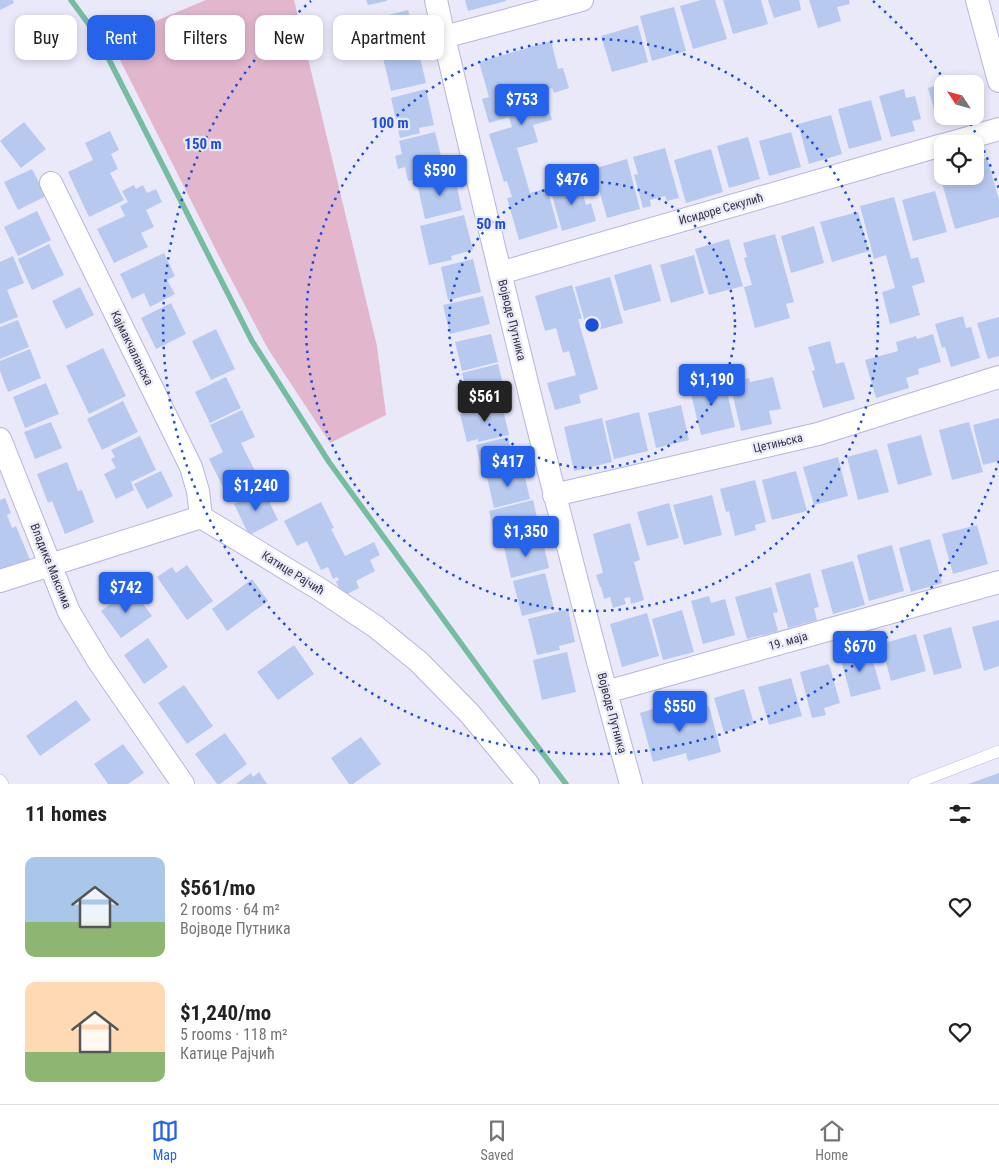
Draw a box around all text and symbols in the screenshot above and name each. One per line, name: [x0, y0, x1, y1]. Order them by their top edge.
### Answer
chip: Buy: [15, 15, 77, 60]
chip: Rent: [87, 15, 155, 60]
chip: Filters: [165, 15, 245, 60]
chip: New: [255, 15, 323, 60]
chip: Apartment: [333, 15, 444, 60]
north arrow: [934, 75, 984, 125]
map controls: [934, 75, 984, 185]
pin: $753: [492, 84, 552, 126]
text: $753: [506, 90, 538, 109]
text: 100 m: [371, 114, 409, 132]
text: 150 m: [184, 135, 222, 153]
button: locate: [934, 135, 984, 185]
pin: $590: [410, 154, 470, 197]
text: $590: [424, 161, 456, 180]
pin: $476: [542, 164, 602, 206]
text: $476: [556, 170, 588, 189]
street label: Исидоре Секулић: [677, 190, 765, 228]
text: 50 m: [476, 215, 506, 233]
street label: Војводе Путника: [495, 278, 529, 362]
street label: Кајмакчаланска: [108, 309, 156, 388]
centre of rings: [583, 316, 601, 334]
pin: $1,190: [671, 364, 753, 406]
text: $1,190: [690, 370, 734, 389]
pin: $561: [455, 380, 515, 423]
text: $561: [469, 387, 501, 406]
street label: Цетињска: [752, 430, 804, 455]
pin: $417: [478, 446, 538, 488]
text: $417: [492, 452, 524, 471]
pin: $1,240: [215, 470, 297, 512]
text: $1,240: [234, 476, 278, 495]
pin: $1,350: [485, 516, 567, 558]
street label: Владике Максима: [28, 521, 75, 611]
text: $1,350: [504, 522, 548, 541]
street label: Катице Рајчић: [259, 548, 327, 598]
pin: $742: [96, 572, 156, 614]
text: $742: [110, 578, 142, 597]
street label: 19. маја: [767, 629, 809, 653]
pin: $670: [830, 630, 890, 673]
text: $670: [844, 637, 876, 656]
street label: Војводе Путника: [594, 671, 630, 755]
pin: $550: [650, 690, 710, 733]
text: $550: [664, 697, 696, 716]
icon: filters: [946, 800, 974, 828]
text: 11 homes: [25, 802, 107, 826]
text: $561/mo: [180, 876, 255, 900]
icon: home: [65, 877, 125, 937]
icon: heart: [946, 893, 974, 921]
text: 2 rooms · 64 m²: [180, 900, 280, 919]
text: Војводе Путника: [180, 919, 291, 938]
text: $1,240/mo: [180, 1001, 271, 1025]
icon: home: [65, 1002, 125, 1062]
icon: heart: [946, 1018, 974, 1046]
text: 5 rooms · 118 m²: [180, 1025, 288, 1044]
text: Катице Рајчић: [180, 1044, 275, 1063]
tab: Map: [151, 1117, 179, 1163]
tab: Saved: [480, 1117, 514, 1163]
tab: Home: [815, 1117, 848, 1163]

